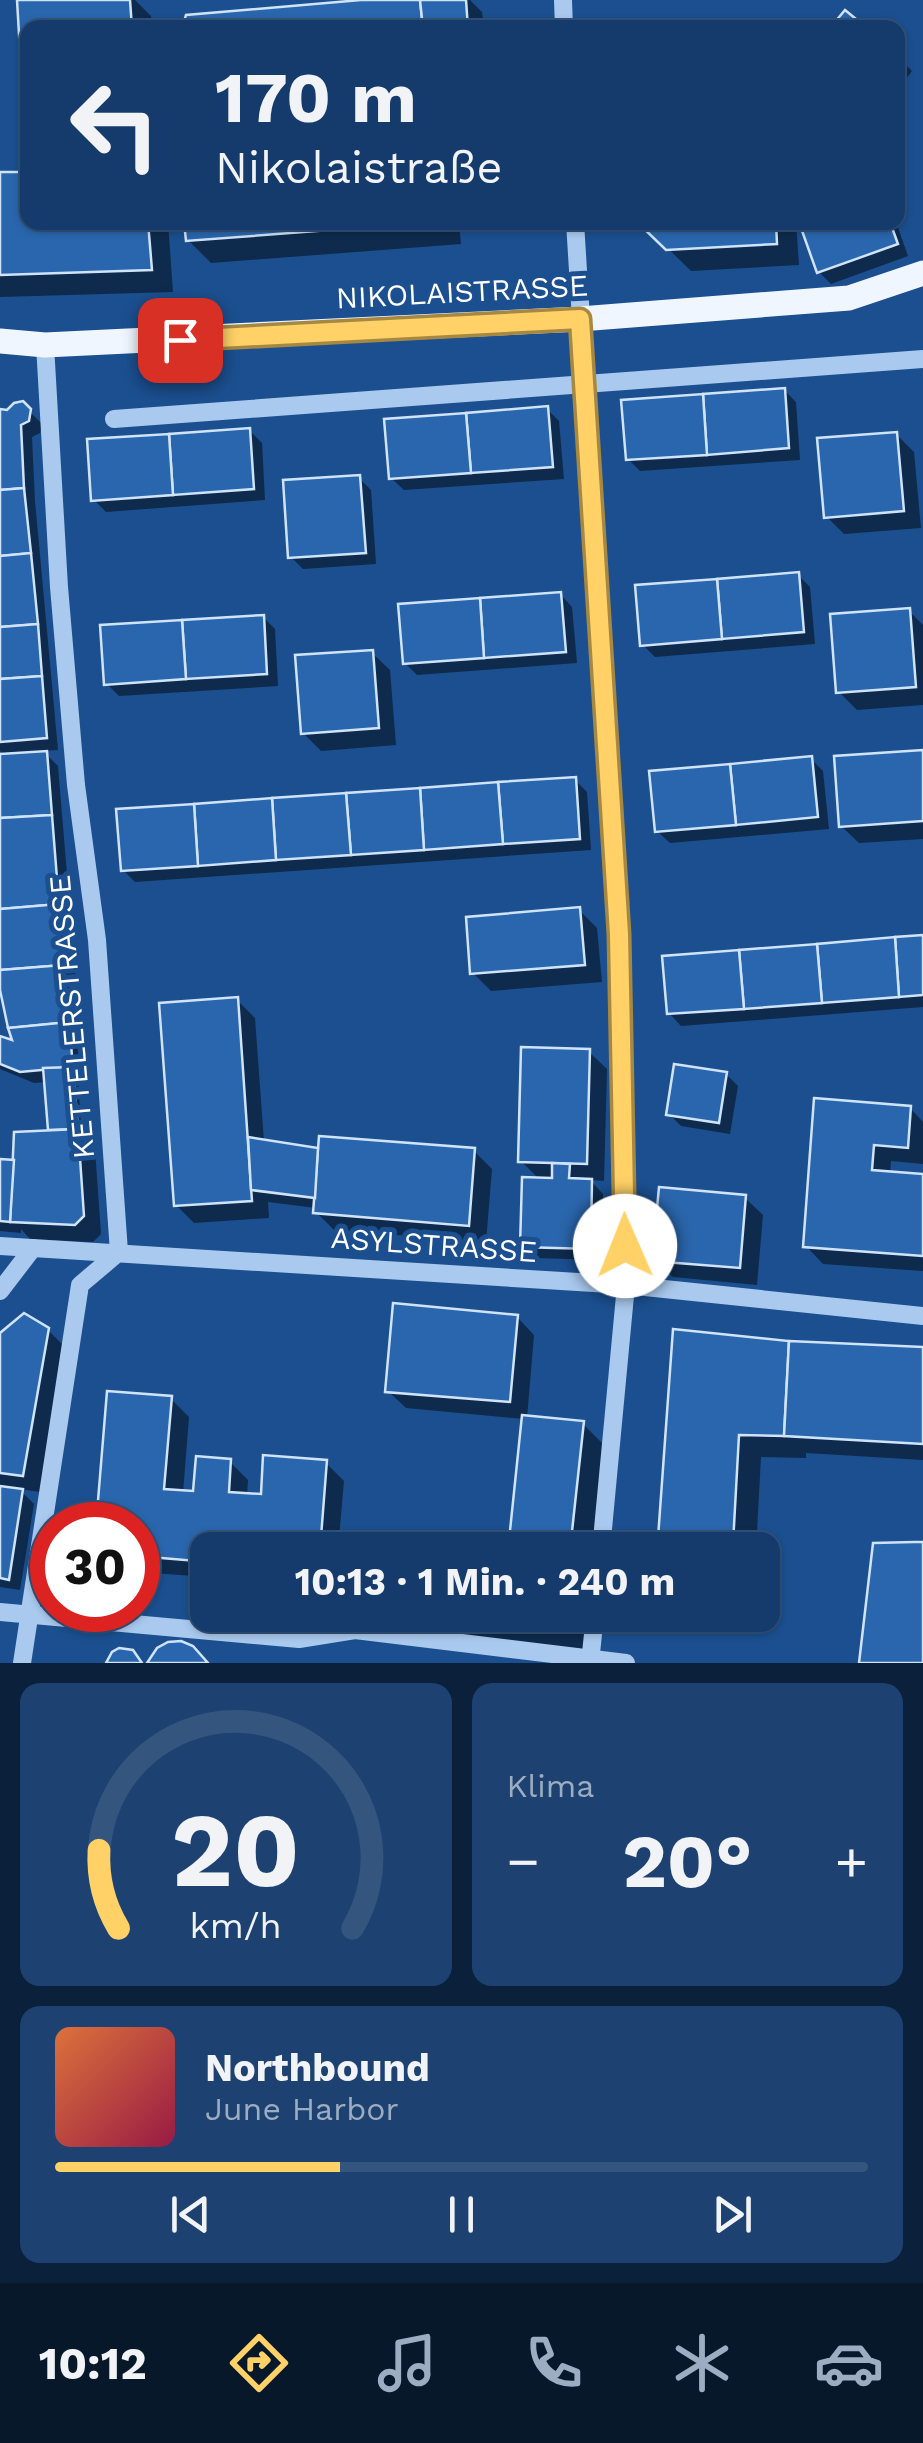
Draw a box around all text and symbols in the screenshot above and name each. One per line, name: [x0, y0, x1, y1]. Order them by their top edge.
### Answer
text: 170 m: [215, 57, 417, 139]
icon: left: [50, 60, 180, 190]
text: Nikolaistraße: [215, 141, 502, 194]
street label: NIKOLAISTRASSE: [335, 267, 589, 316]
pin: [138, 298, 223, 383]
icon: arrive: [153, 313, 208, 368]
street label: KETTELERSTRASSE: [42, 874, 101, 1160]
position arrow: [573, 1194, 677, 1298]
street label: ASYLSTRASSE: [330, 1220, 538, 1269]
speed limit sign: 30: [30, 1502, 160, 1632]
text: 10:13 · 1 Min. · 240 m: [295, 1560, 675, 1604]
text: Klima: [507, 1767, 594, 1805]
text: 20: [171, 1789, 300, 1911]
text: 20°: [622, 1817, 752, 1905]
text: −: [507, 1829, 540, 1893]
text: +: [835, 1829, 868, 1893]
text: km/h: [190, 1905, 282, 1947]
text: Northbound: [205, 2046, 430, 2090]
text: June Harbor: [205, 2090, 399, 2128]
icon: previous: [163, 2187, 218, 2242]
icon: pause: [434, 2187, 489, 2242]
icon: next: [705, 2187, 760, 2242]
icon: directions: [224, 2328, 294, 2398]
icon: music: [372, 2328, 442, 2398]
icon: phone: [519, 2328, 589, 2398]
icon: climate: [667, 2328, 737, 2398]
icon: car: [814, 2328, 884, 2398]
text: 10:12: [39, 2337, 147, 2390]

